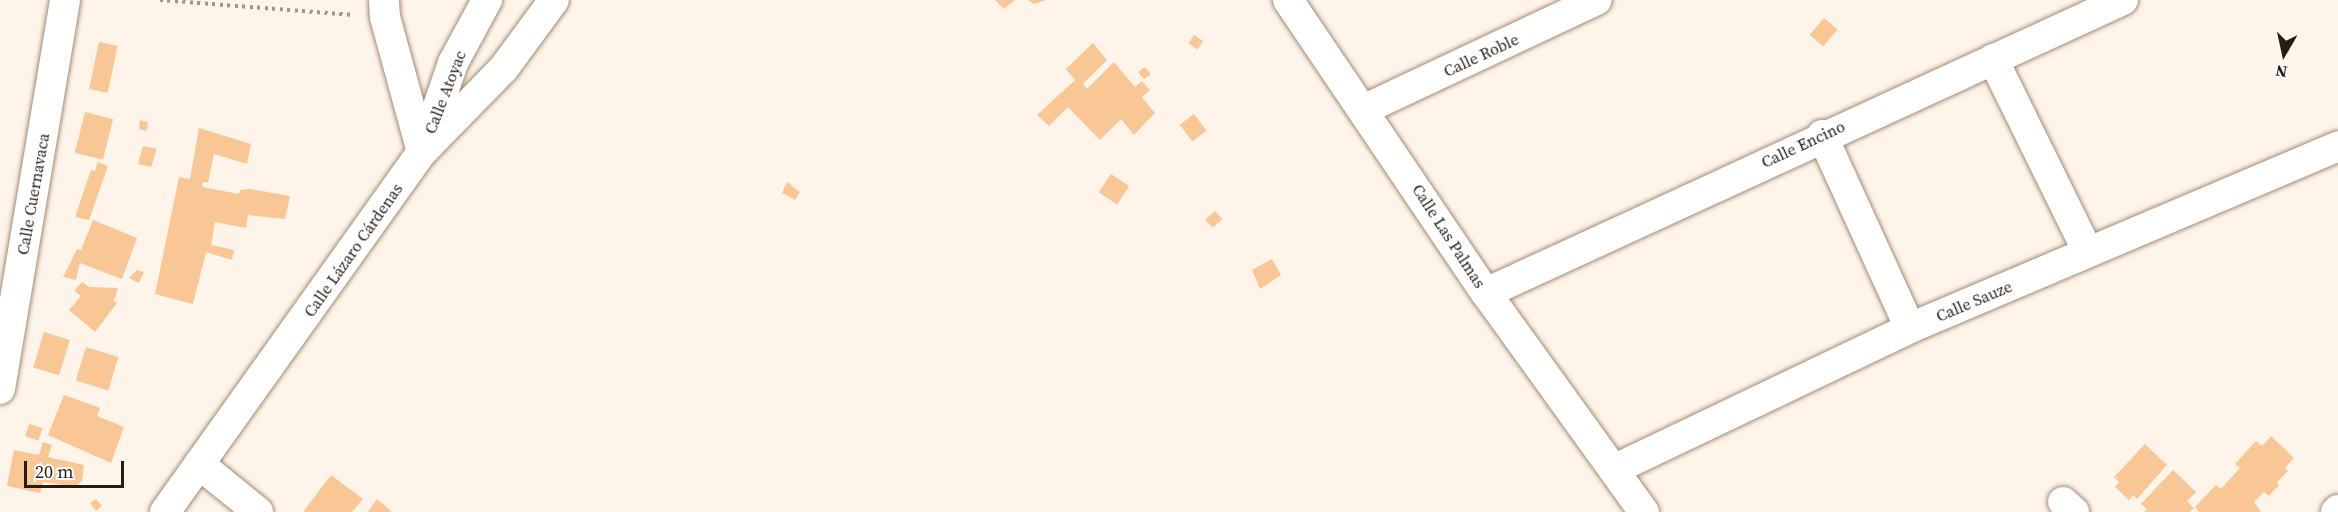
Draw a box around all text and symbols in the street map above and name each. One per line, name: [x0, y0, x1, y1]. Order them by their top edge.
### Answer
north arrow: [2254, 24, 2314, 84]
street label: Calle Roble: [1440, 29, 1522, 81]
street label: Calle Atoyac: [420, 48, 470, 136]
text: N: [2274, 60, 2289, 84]
street label: Calle Encino: [1758, 116, 1848, 172]
street label: Calle Cuernavaca: [13, 132, 53, 256]
street label: Calle Lázaro Cárdenas: [300, 180, 406, 320]
street label: Calle Las Palmas: [1408, 181, 1490, 291]
street label: Calle Sauze: [1933, 276, 2015, 326]
scale bar: [27, 449, 128, 487]
text: 20 m: [35, 459, 73, 484]

